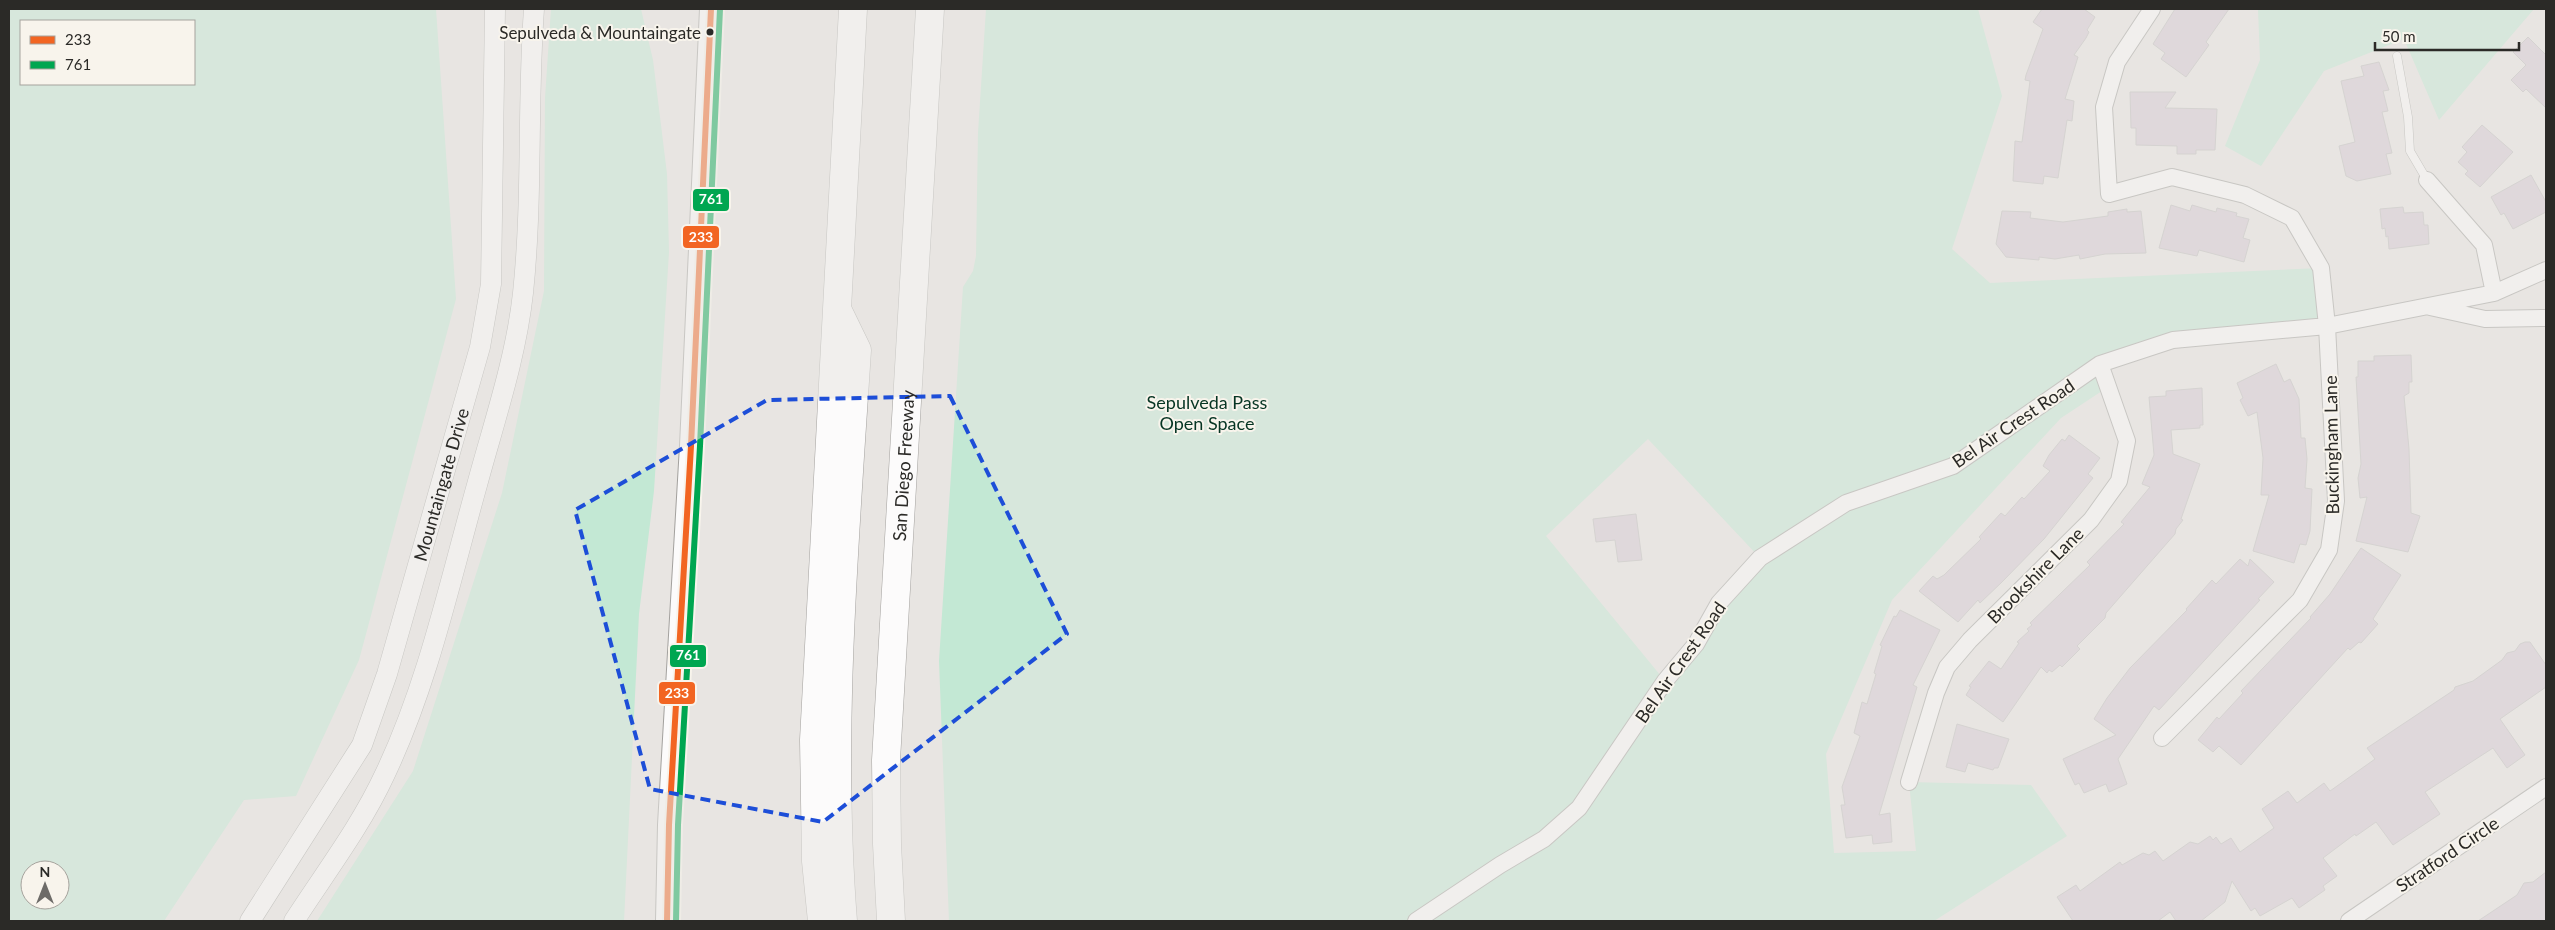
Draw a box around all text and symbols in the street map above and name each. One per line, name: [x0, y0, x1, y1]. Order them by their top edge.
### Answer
legend: [20, 20, 195, 85]
scale bar: [2375, 20, 2519, 52]
place label: Sepulveda & Mountaingate: [499, 22, 701, 43]
marker: Sepulveda & Mountaingate: [705, 27, 715, 37]
text: 50 m: [2382, 27, 2416, 45]
text: 233: [65, 30, 91, 48]
text: 761: [65, 55, 91, 73]
line badge: 761: [692, 188, 730, 212]
text: 761: [699, 190, 723, 207]
line badge: 233: [682, 225, 720, 249]
text: 233: [689, 228, 713, 245]
street label: Bel Air Crest Road: [1948, 374, 2078, 472]
street label: Buckingham Lane: [2319, 375, 2343, 515]
street label: San Diego Freeway: [888, 389, 919, 542]
park label: Sepulveda Pass Open Space: [1147, 391, 1268, 434]
street label: Mountaingate Drive: [409, 405, 473, 563]
street label: Brookshire Lane: [1982, 522, 2088, 628]
street label: Bel Air Crest Road: [1630, 597, 1730, 727]
line badge: 761: [669, 644, 707, 668]
text: 761: [676, 646, 700, 663]
line badge: 233: [658, 681, 696, 705]
text: 233: [665, 684, 689, 701]
street label: Stratford Circle: [2391, 812, 2503, 896]
north arrow: [20, 860, 70, 910]
text: N: [40, 863, 50, 880]

